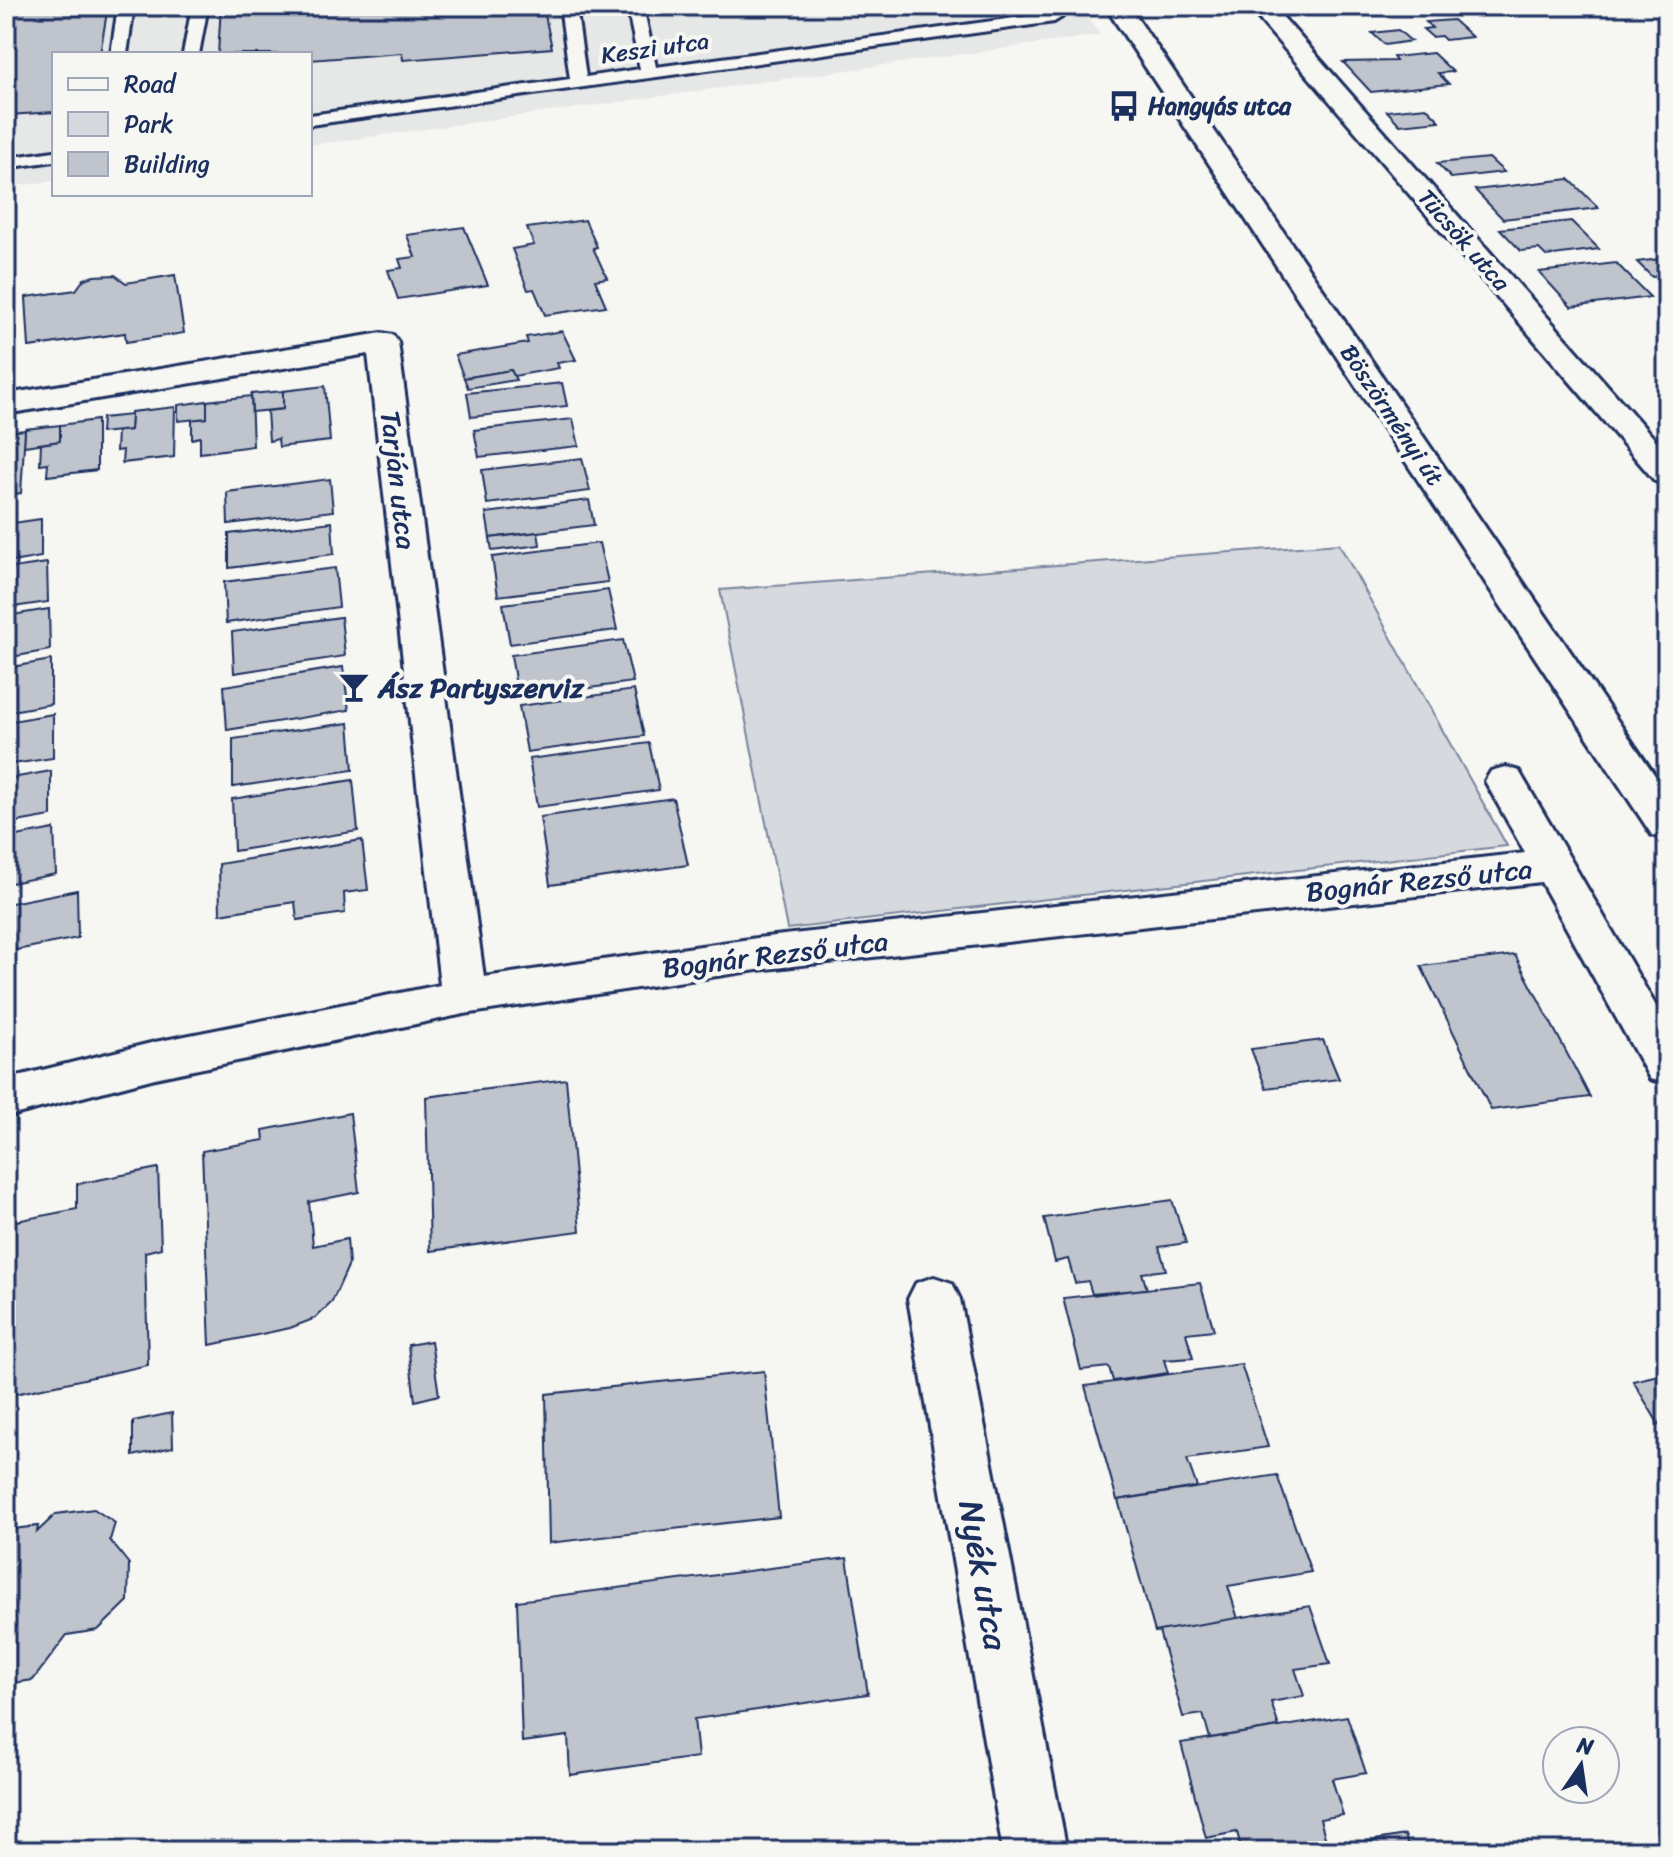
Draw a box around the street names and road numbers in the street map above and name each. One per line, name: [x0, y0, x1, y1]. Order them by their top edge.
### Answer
street label: Keszi utca: [598, 20, 712, 76]
street label: Tücsök utca: [1407, 179, 1522, 302]
street label: Böszörményi út: [1329, 335, 1455, 495]
street label: Tarján utca: [366, 408, 431, 552]
street label: Bognár Rezső utca: [1303, 844, 1535, 917]
street label: Bognár Rezső utca: [659, 916, 891, 993]
street label: Nyék utca: [940, 1495, 1026, 1656]

